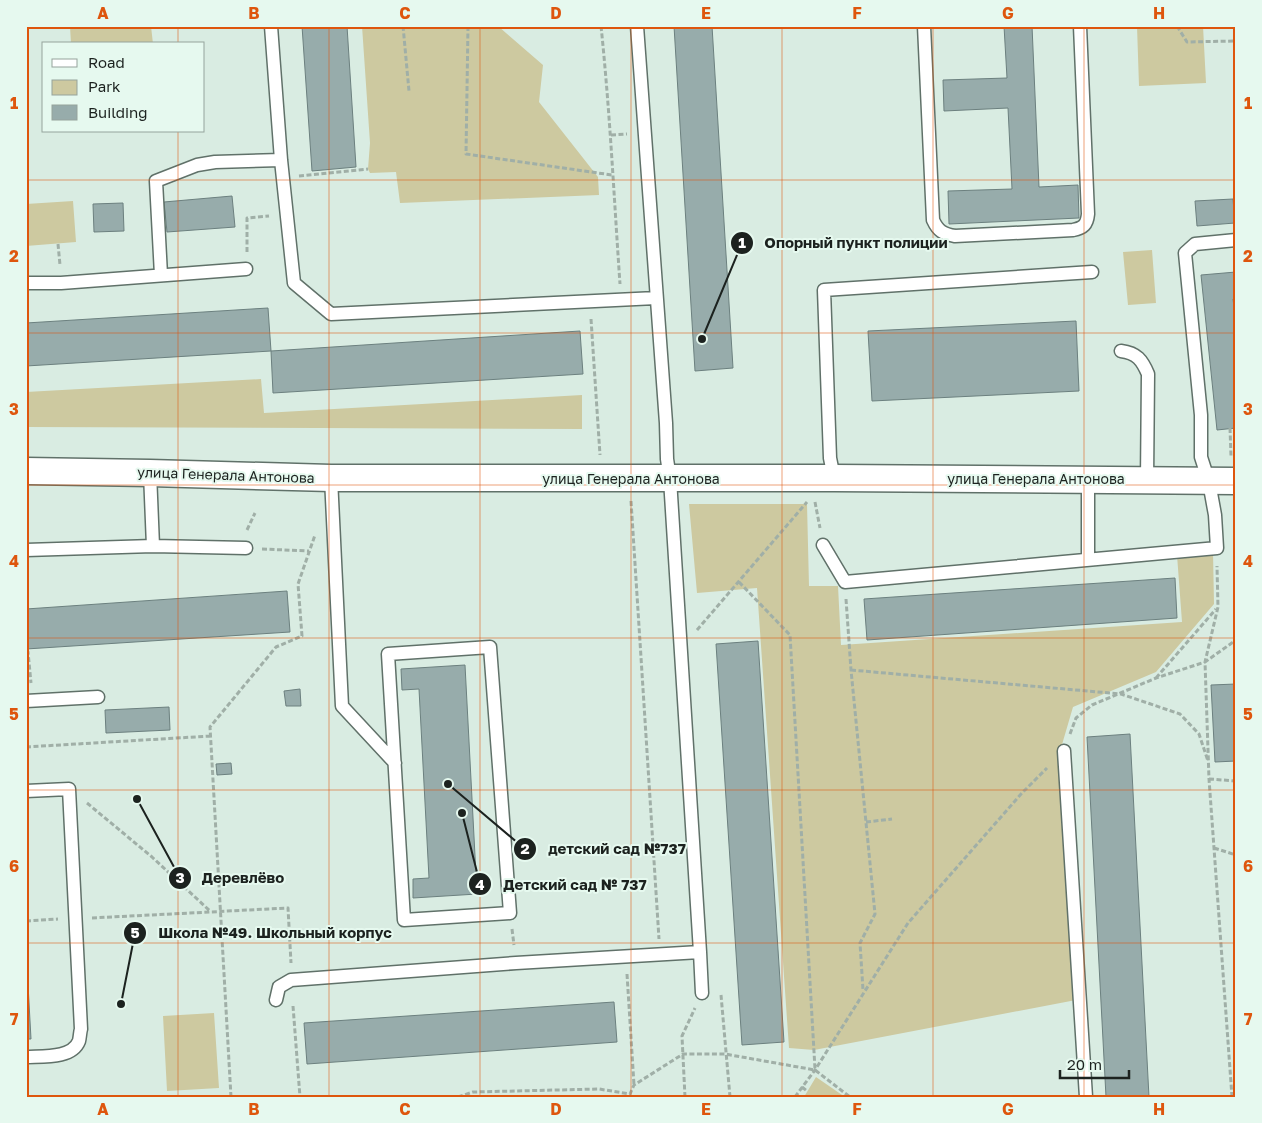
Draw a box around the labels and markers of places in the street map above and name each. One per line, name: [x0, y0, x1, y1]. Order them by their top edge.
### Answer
callout: Опорный пункт полиции: [730, 228, 958, 258]
callout: детский сад №737: [513, 834, 695, 864]
callout: Деревлёво: [167, 863, 294, 893]
callout: Детский сад № 737: [468, 869, 656, 899]
callout: Школа №49. Школьный корпус: [123, 918, 401, 948]

